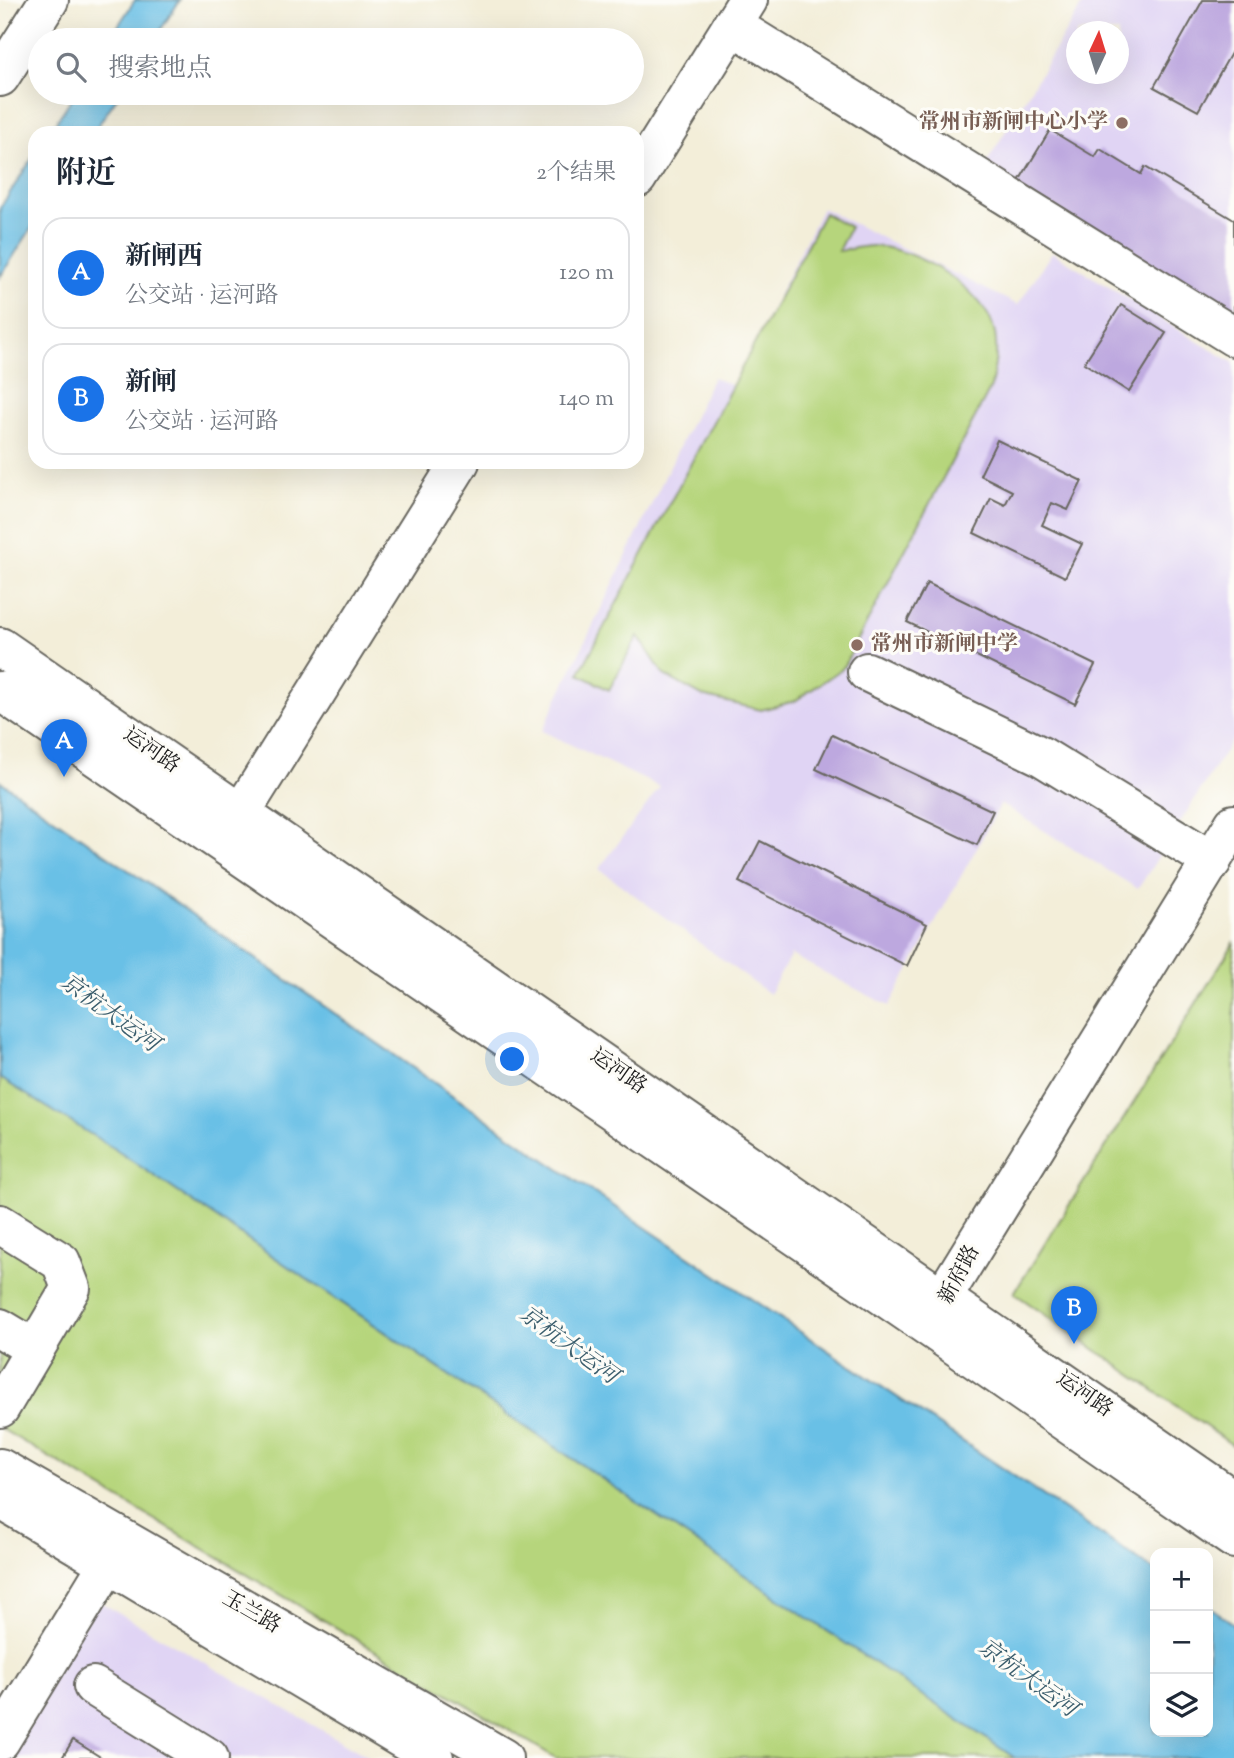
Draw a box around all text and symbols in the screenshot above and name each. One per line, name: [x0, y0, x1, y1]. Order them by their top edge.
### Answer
north arrow: [1066, 21, 1129, 84]
search box: [28, 28, 644, 105]
icon: search: [52, 48, 90, 86]
text: 搜索地点: [108, 51, 212, 88]
place label: 常州市新闸中心小学: [919, 108, 1108, 138]
marker: 常州市新闸中心小学: [1114, 115, 1130, 131]
text: 附近: [56, 153, 116, 196]
text: 2个结果: [536, 157, 616, 190]
text: 新闸西: [125, 239, 203, 276]
text: A: [72, 257, 90, 290]
text: 120 m: [559, 257, 614, 290]
text: 公交站 · 运河路: [125, 280, 279, 313]
text: 新闸: [125, 365, 177, 402]
text: B: [74, 383, 88, 416]
text: 140 m: [559, 383, 614, 416]
text: 公交站 · 运河路: [125, 406, 279, 439]
place label: 常州市新闸中学: [871, 630, 1018, 660]
marker: 常州市新闸中学: [849, 637, 865, 653]
pin: A: [41, 719, 87, 777]
street label: 运河路: [117, 721, 185, 781]
water label: 京杭大运河: [53, 967, 168, 1063]
your location: [495, 1042, 529, 1076]
street label: 运河路: [584, 1042, 652, 1102]
street label: 新府路: [932, 1240, 988, 1310]
pin: B: [1051, 1286, 1097, 1344]
water label: 京杭大运河: [512, 1299, 627, 1395]
street label: 运河路: [1050, 1365, 1118, 1425]
map controls: [1150, 1548, 1213, 1737]
button: +: [1150, 1548, 1213, 1611]
street label: 玉兰路: [216, 1584, 286, 1642]
button: −: [1150, 1611, 1213, 1674]
water label: 京杭大运河: [971, 1632, 1086, 1728]
button: layers: [1150, 1674, 1213, 1737]

